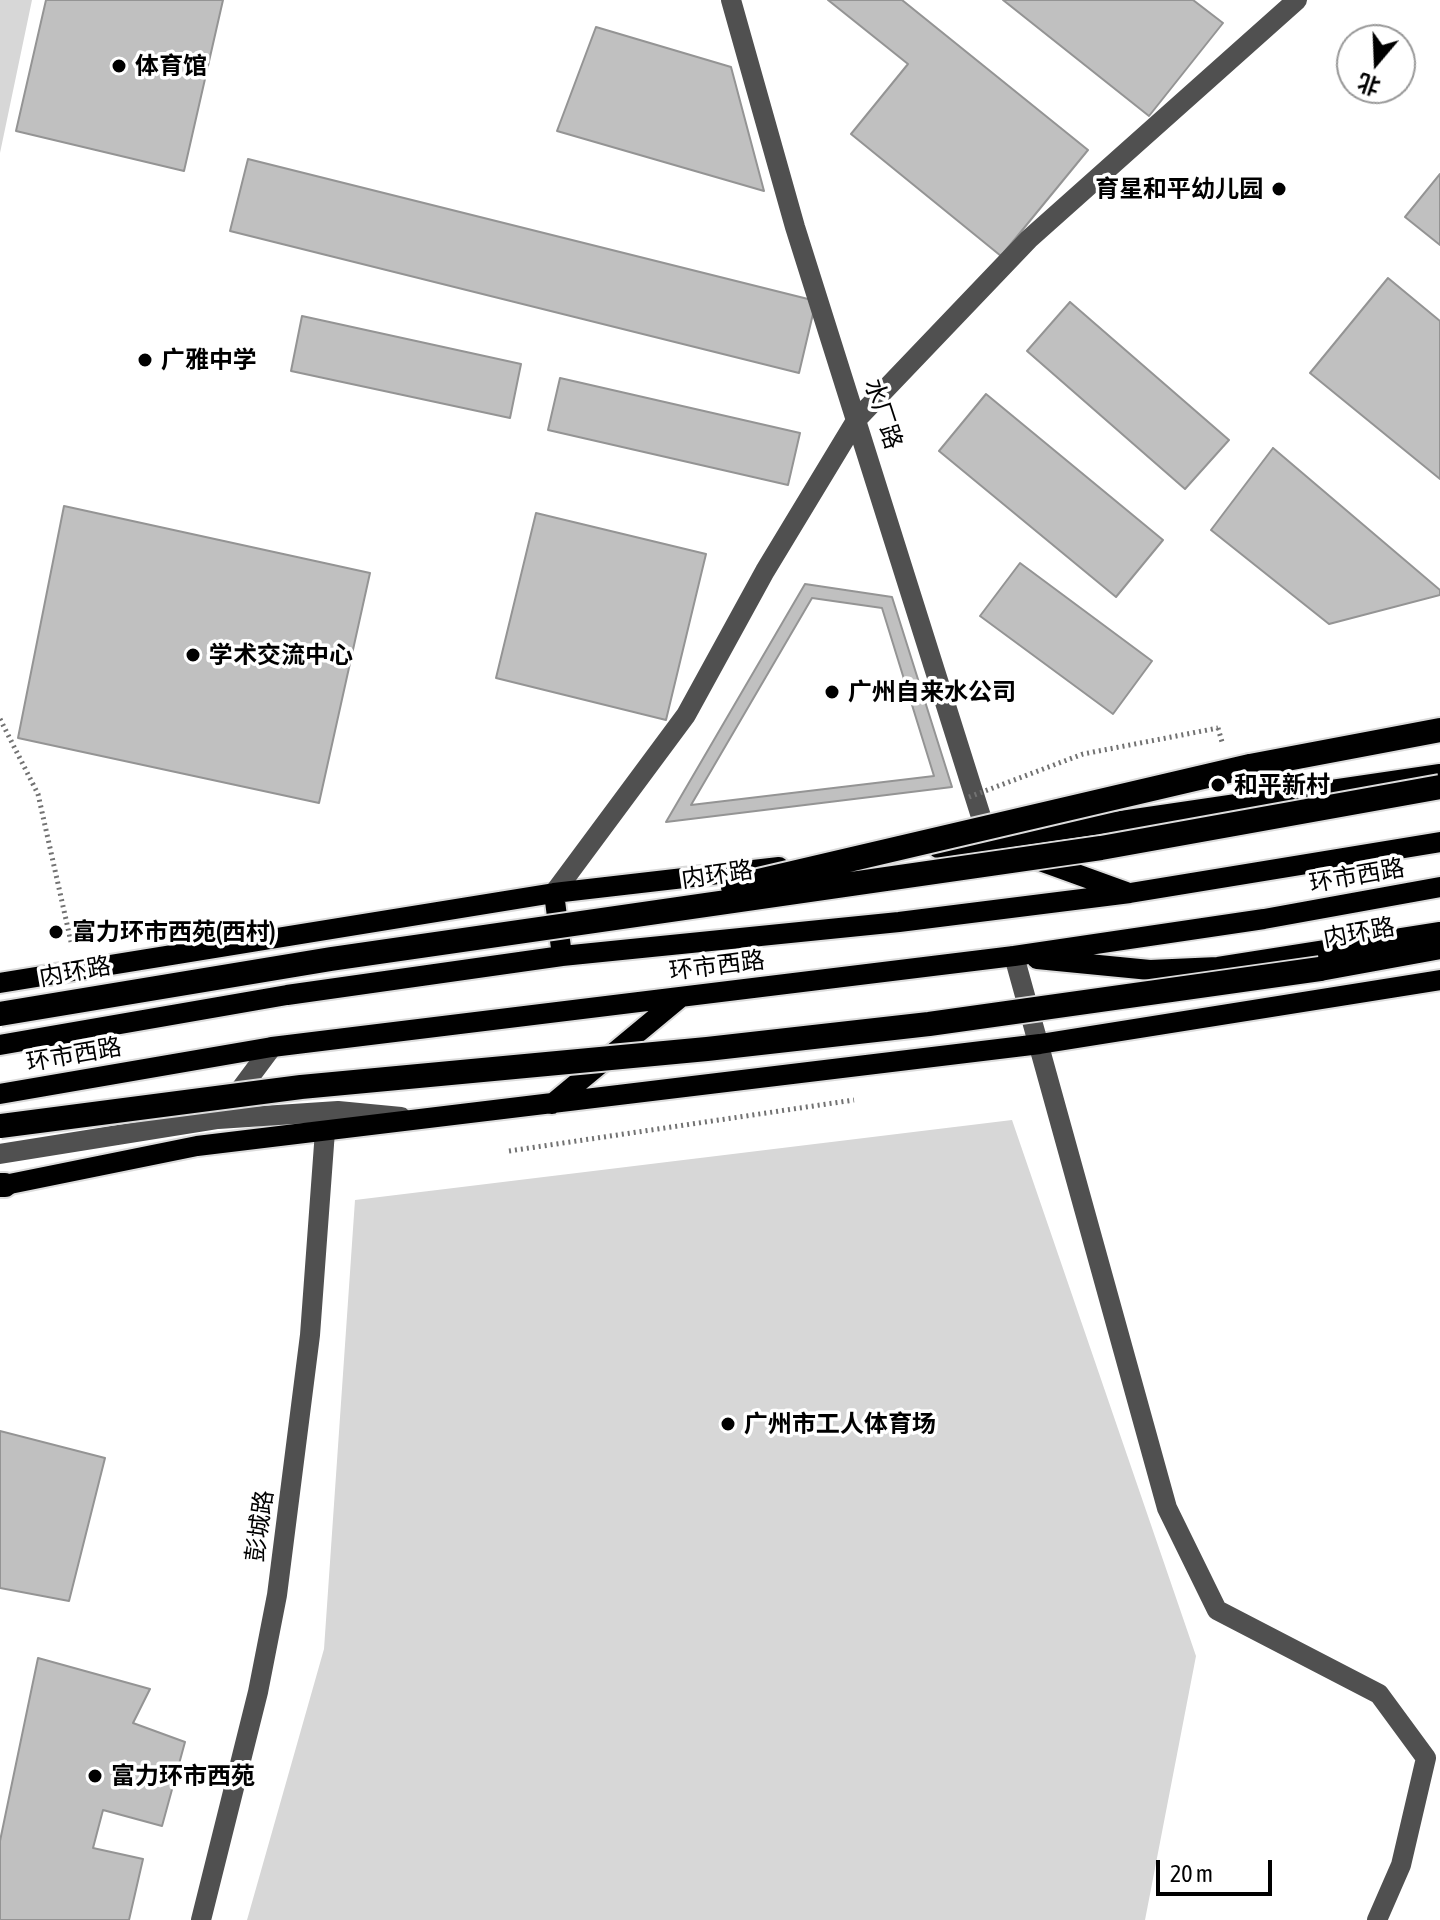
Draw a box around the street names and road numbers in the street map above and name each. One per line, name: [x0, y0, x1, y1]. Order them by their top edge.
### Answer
street label: 水厂路: [858, 375, 908, 453]
street label: 环市西路: [1307, 853, 1407, 899]
street label: 内环路: [679, 856, 755, 894]
street label: 内环路: [1321, 913, 1397, 953]
street label: 环市西路: [668, 946, 766, 986]
street label: 内环路: [37, 952, 113, 992]
street label: 环市西路: [24, 1032, 124, 1078]
street label: 彭城路: [241, 1488, 279, 1564]

